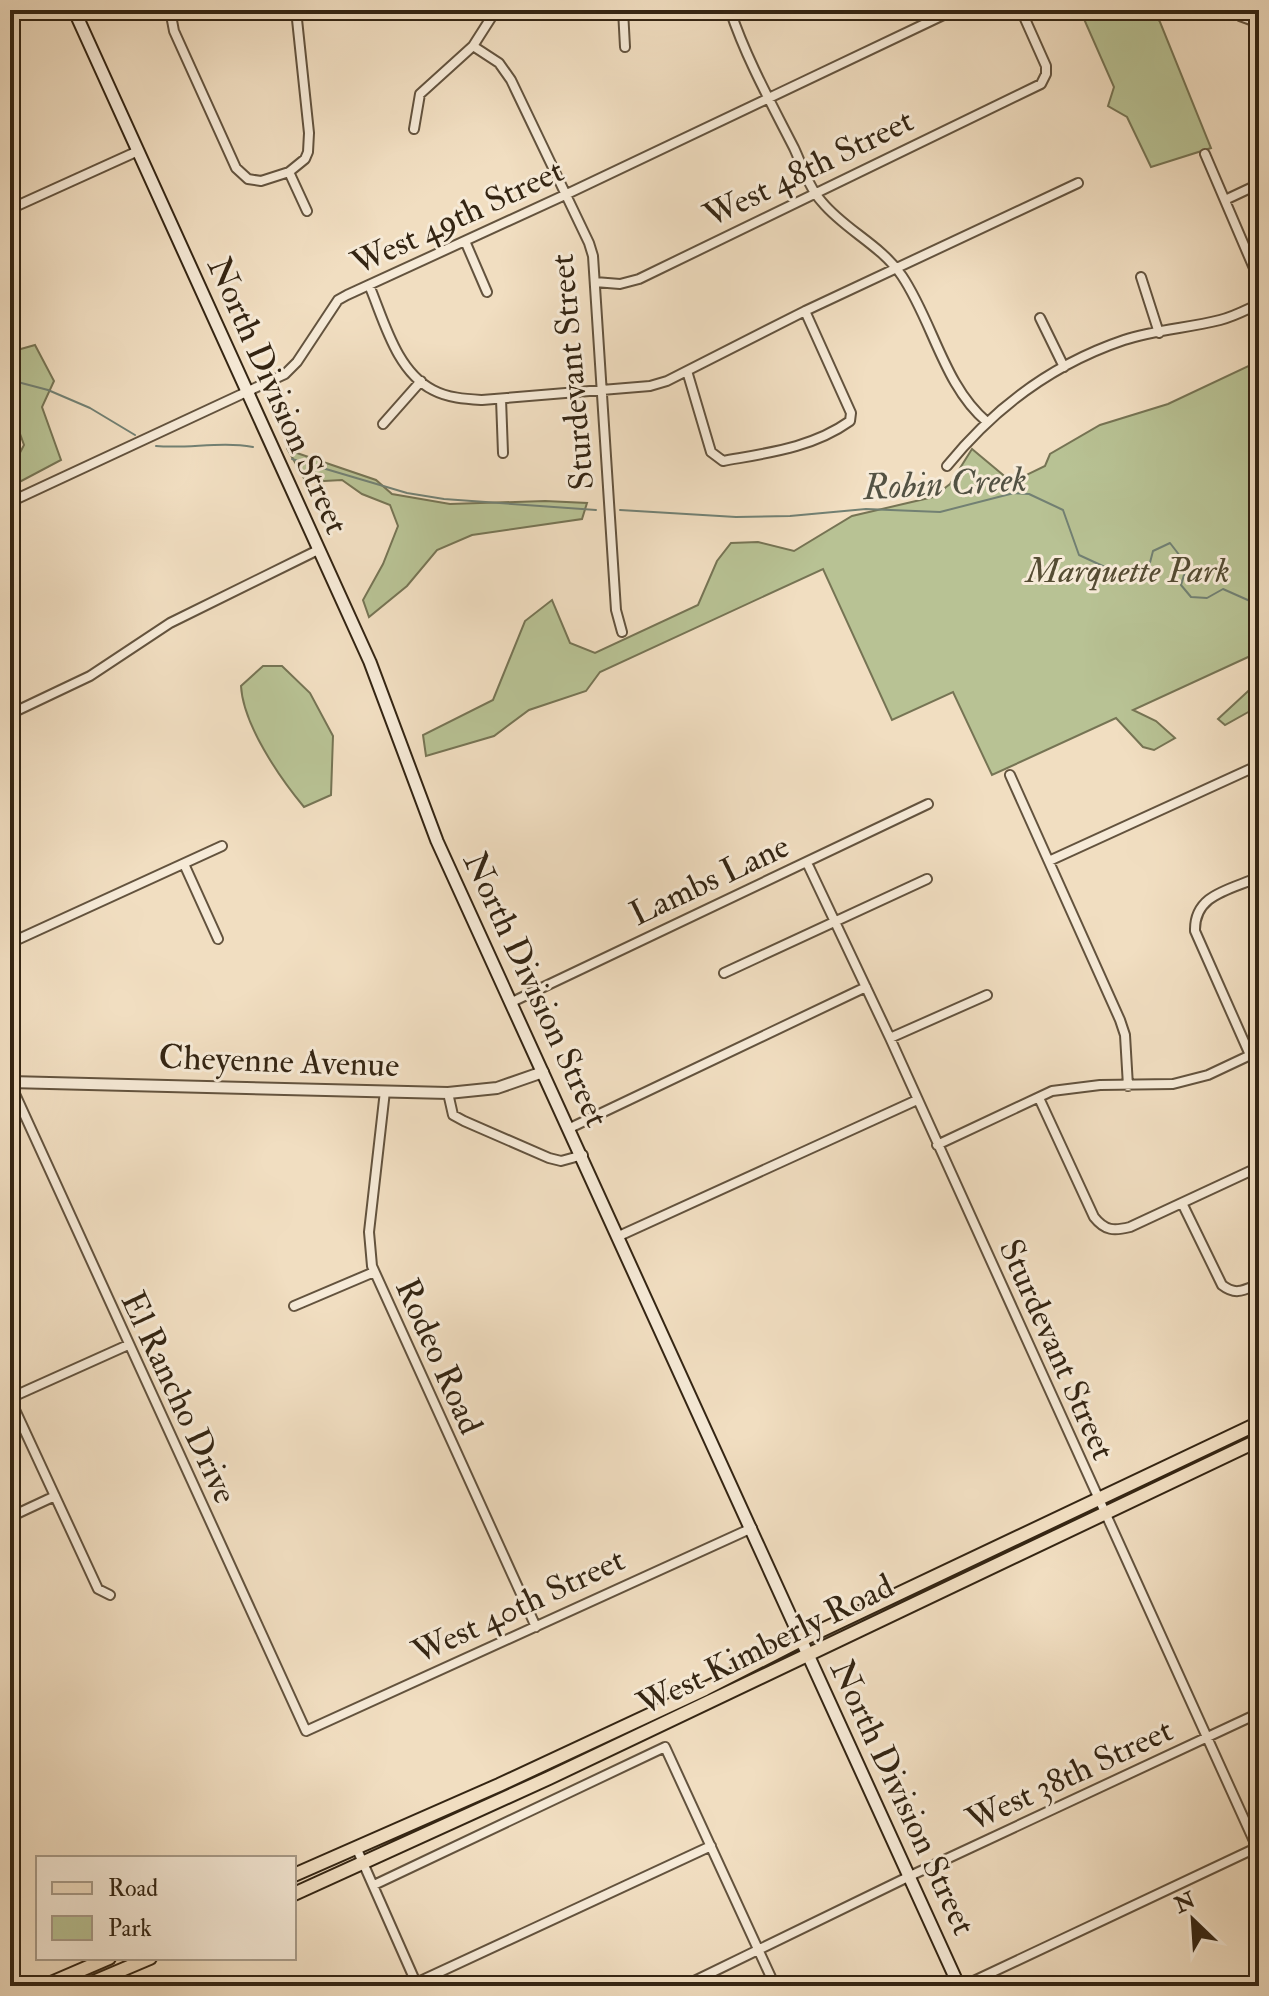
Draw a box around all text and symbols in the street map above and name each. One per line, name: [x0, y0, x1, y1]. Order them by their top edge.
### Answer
street label: West 48th Street: [696, 99, 920, 238]
street label: West 49th Street: [344, 149, 571, 286]
street label: North Division Street: [197, 251, 358, 541]
street label: Sturdevant Street: [541, 252, 604, 492]
water label: Robin Creek: [861, 457, 1028, 510]
park label: Marquette Park: [1024, 550, 1230, 593]
street label: Lambs Lane: [623, 825, 796, 936]
street label: North Division Street: [453, 845, 618, 1134]
street label: Cheyenne Avenue: [158, 1036, 400, 1087]
street label: Sturdevant Street: [989, 1233, 1124, 1467]
street label: Rodeo Road: [385, 1272, 492, 1441]
street label: El Rancho Drive: [111, 1285, 247, 1511]
street label: West 40th Street: [405, 1538, 632, 1675]
street label: West Kimberly Road: [630, 1565, 901, 1726]
street label: North Division Street: [820, 1653, 985, 1942]
street label: West 38th Street: [959, 1709, 1180, 1842]
legend: [36, 1856, 296, 1960]
text: Road: [108, 1873, 158, 1904]
north arrow: [1153, 1880, 1233, 1960]
text: N: [1169, 1886, 1200, 1920]
text: Park: [108, 1913, 152, 1944]

